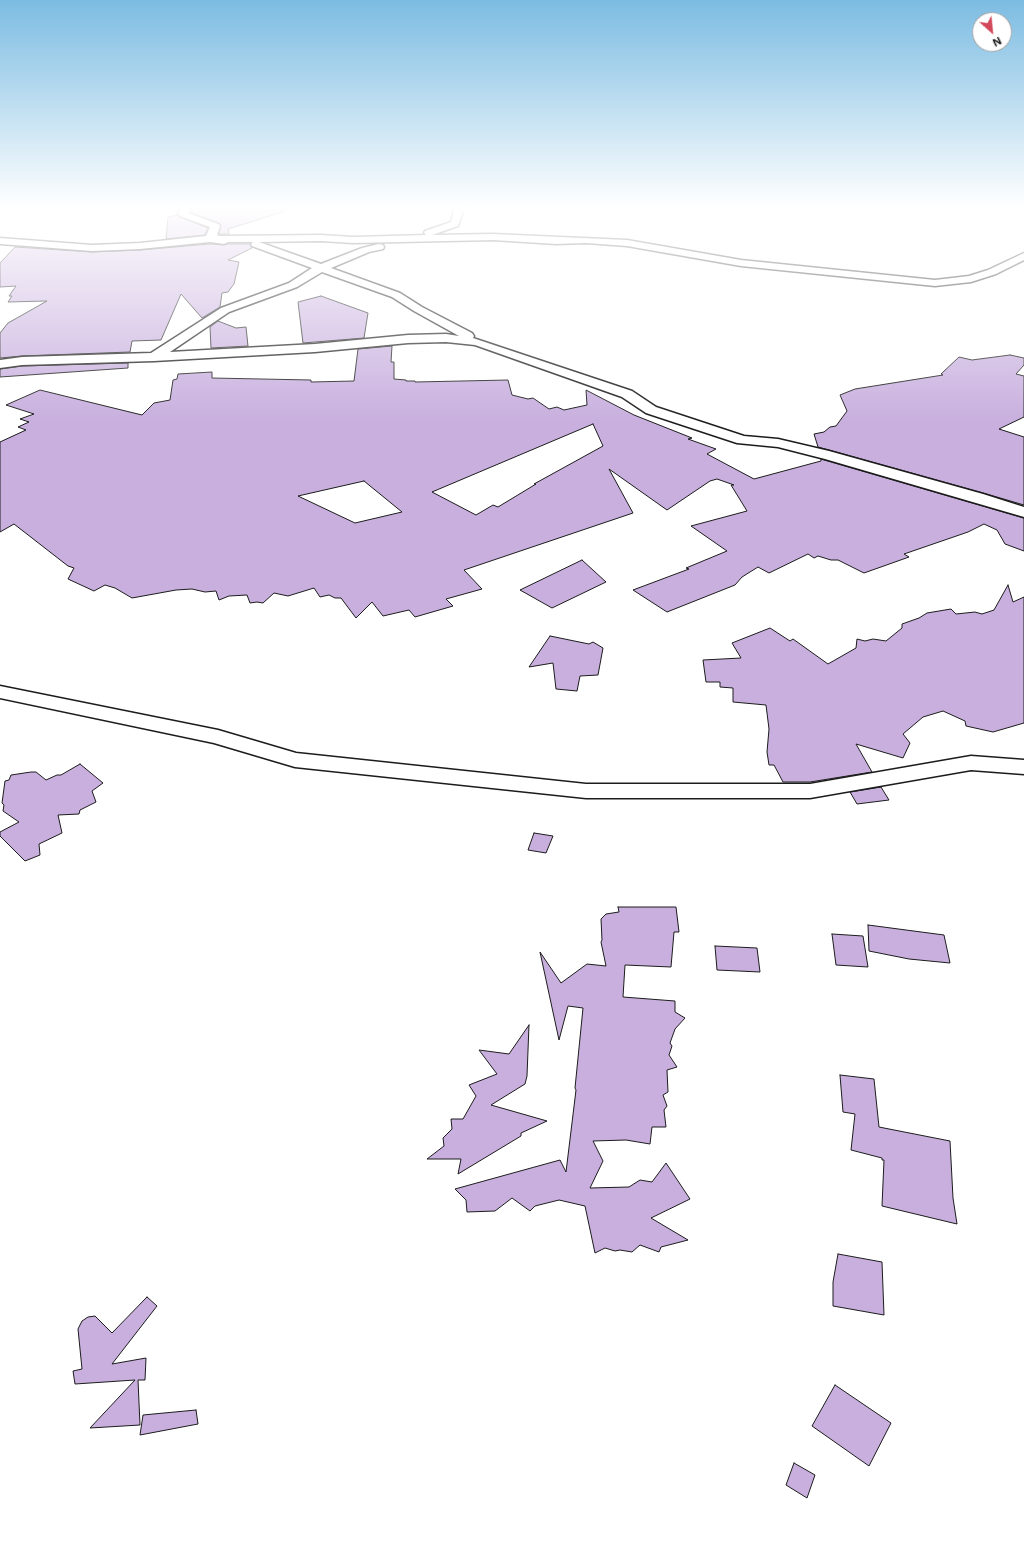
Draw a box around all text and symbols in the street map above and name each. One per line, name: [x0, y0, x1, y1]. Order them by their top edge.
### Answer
north arrow: [972, 12, 1012, 52]
text: N: [990, 34, 1004, 51]

